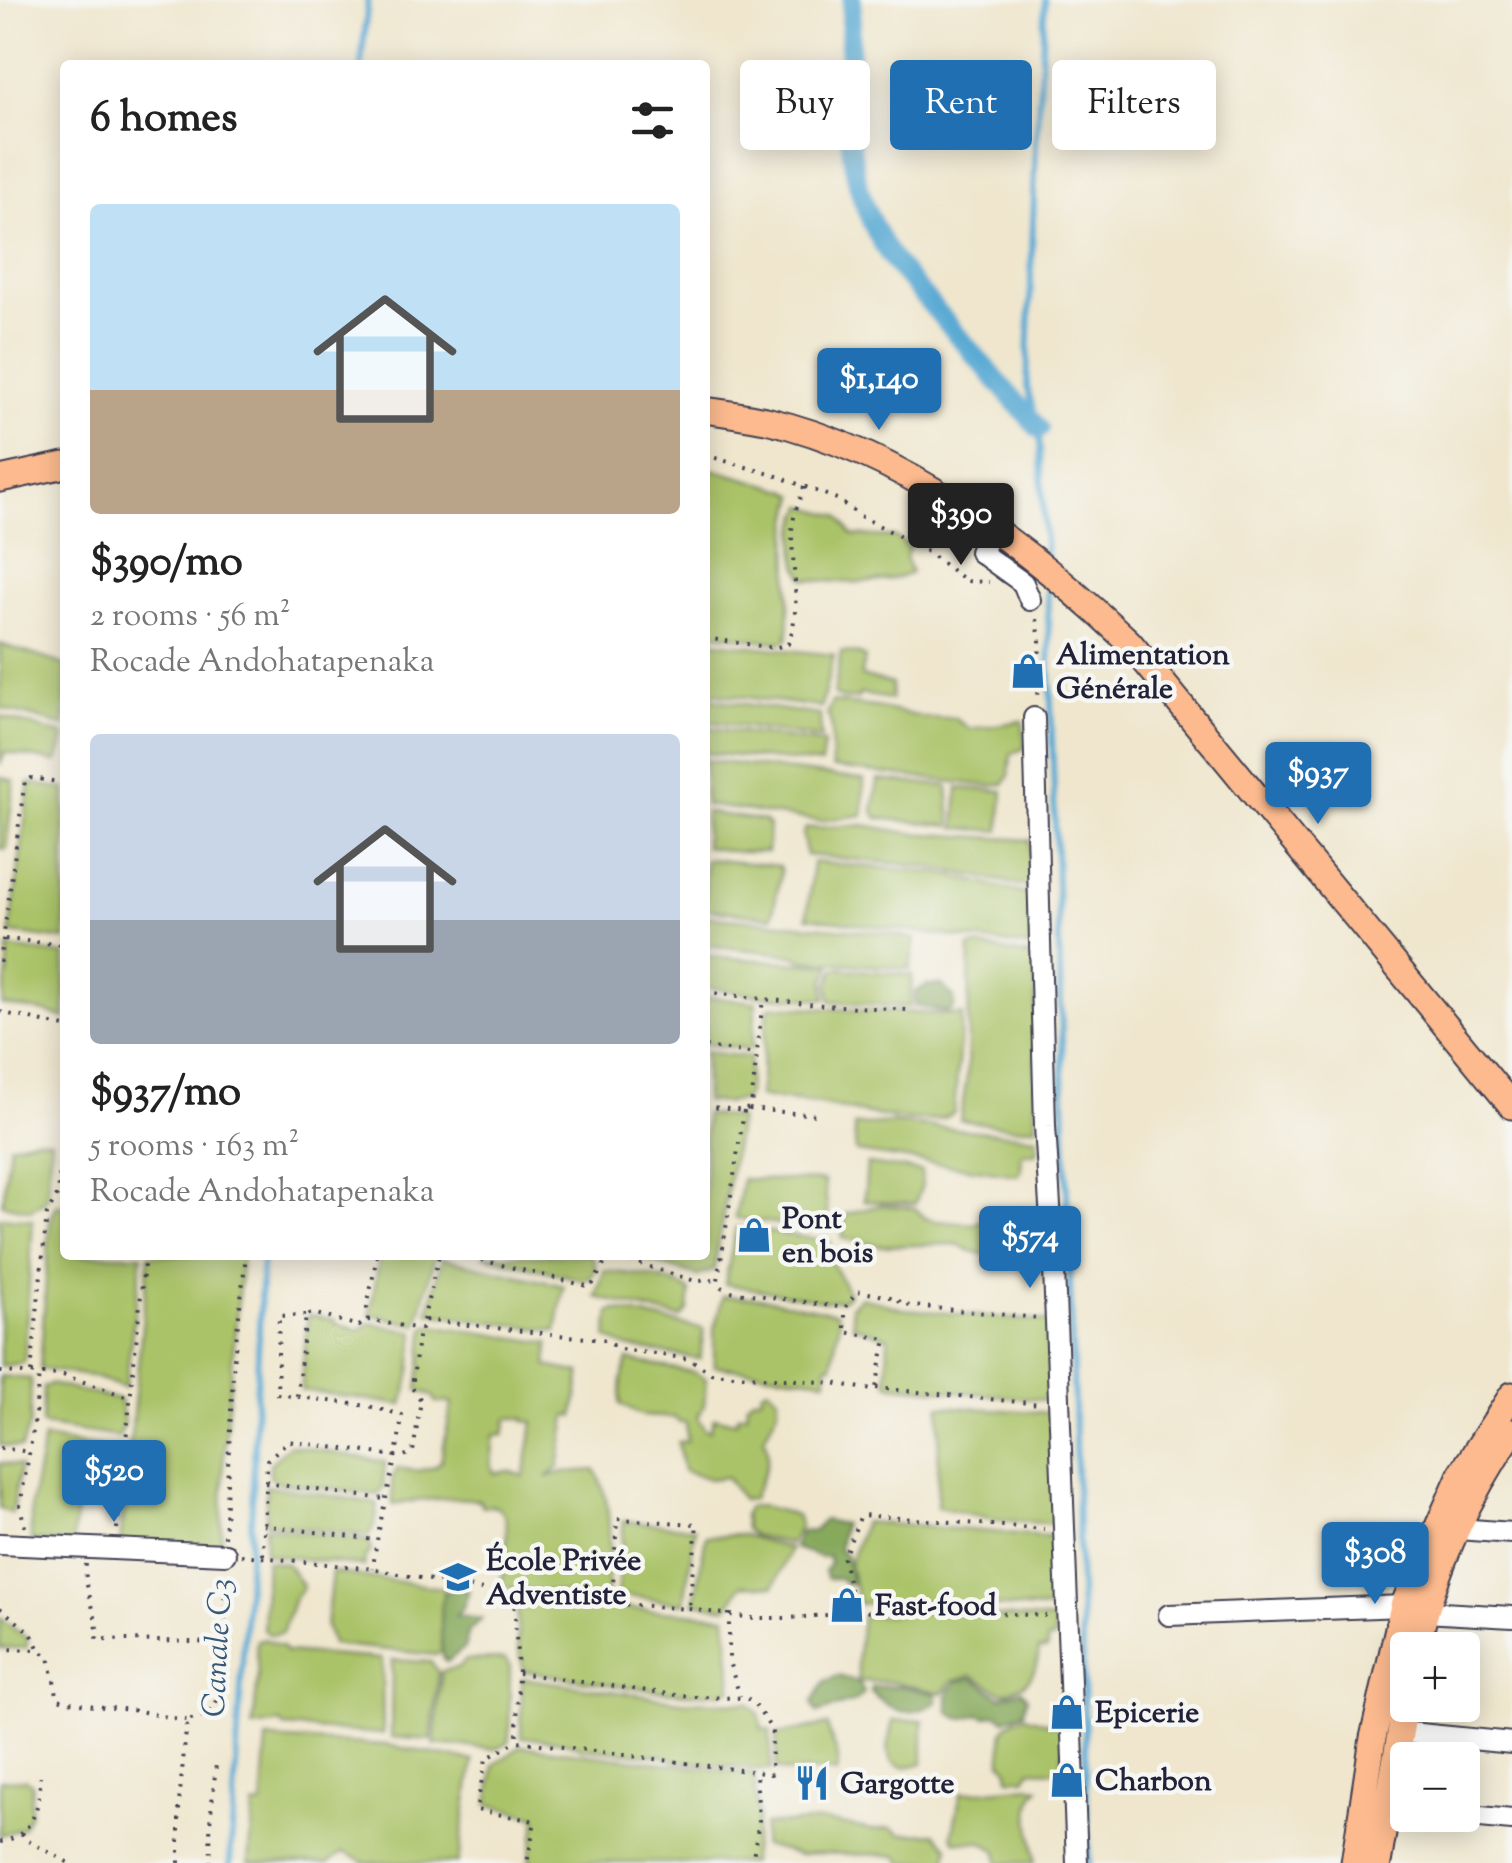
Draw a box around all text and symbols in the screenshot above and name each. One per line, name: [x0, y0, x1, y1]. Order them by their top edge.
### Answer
chip: Buy: [740, 60, 870, 150]
chip: Rent: [890, 60, 1032, 150]
chip: Filters: [1052, 60, 1216, 150]
text: 6 homes: [90, 90, 237, 150]
icon: filters: [625, 93, 680, 148]
icon: home: [295, 269, 475, 449]
pin: $1,140: [798, 348, 960, 433]
text: $1,140: [839, 357, 919, 403]
pin: $390: [902, 483, 1020, 568]
text: $390: [930, 492, 992, 538]
text: $390/mo: [90, 534, 243, 594]
text: 2 rooms · 56 m²: [90, 594, 290, 640]
place label: Alimentation Générale: [1056, 635, 1230, 712]
text: Rocade Andohatapenaka: [90, 640, 435, 686]
shop icon: Alimentation Générale: [1009, 652, 1047, 690]
pin: $937: [1259, 742, 1377, 827]
text: $937: [1287, 751, 1349, 797]
icon: home: [295, 799, 475, 979]
text: $937/mo: [90, 1064, 241, 1124]
text: 5 rooms · 163 m²: [90, 1124, 299, 1170]
text: Rocade Andohatapenaka: [90, 1170, 435, 1216]
place label: Pont en bois: [782, 1199, 873, 1276]
pin: $574: [971, 1206, 1089, 1291]
text: $574: [1001, 1215, 1059, 1261]
shop icon: Pont en bois: [735, 1216, 773, 1254]
pin: $520: [55, 1440, 173, 1525]
text: $520: [84, 1449, 144, 1495]
pin: $308: [1316, 1522, 1434, 1607]
text: $308: [1344, 1531, 1406, 1577]
place label: École Privée Adventiste: [486, 1541, 641, 1618]
school or university icon: École Privée Adventiste: [439, 1558, 477, 1596]
water label: Canale C3: [192, 1578, 246, 1718]
shop icon: Fast-food: [828, 1586, 866, 1624]
place label: Fast-food: [875, 1586, 997, 1629]
map controls: [1390, 1632, 1480, 1832]
button: +: [1390, 1632, 1480, 1722]
shop icon: Epicerie: [1048, 1693, 1086, 1731]
place label: Epicerie: [1095, 1693, 1199, 1736]
button: −: [1390, 1742, 1480, 1832]
shop icon: Charbon: [1048, 1761, 1086, 1799]
place label: Charbon: [1095, 1761, 1212, 1804]
restaurant icon: Gargotte: [793, 1764, 831, 1802]
place label: Gargotte: [840, 1764, 954, 1807]

